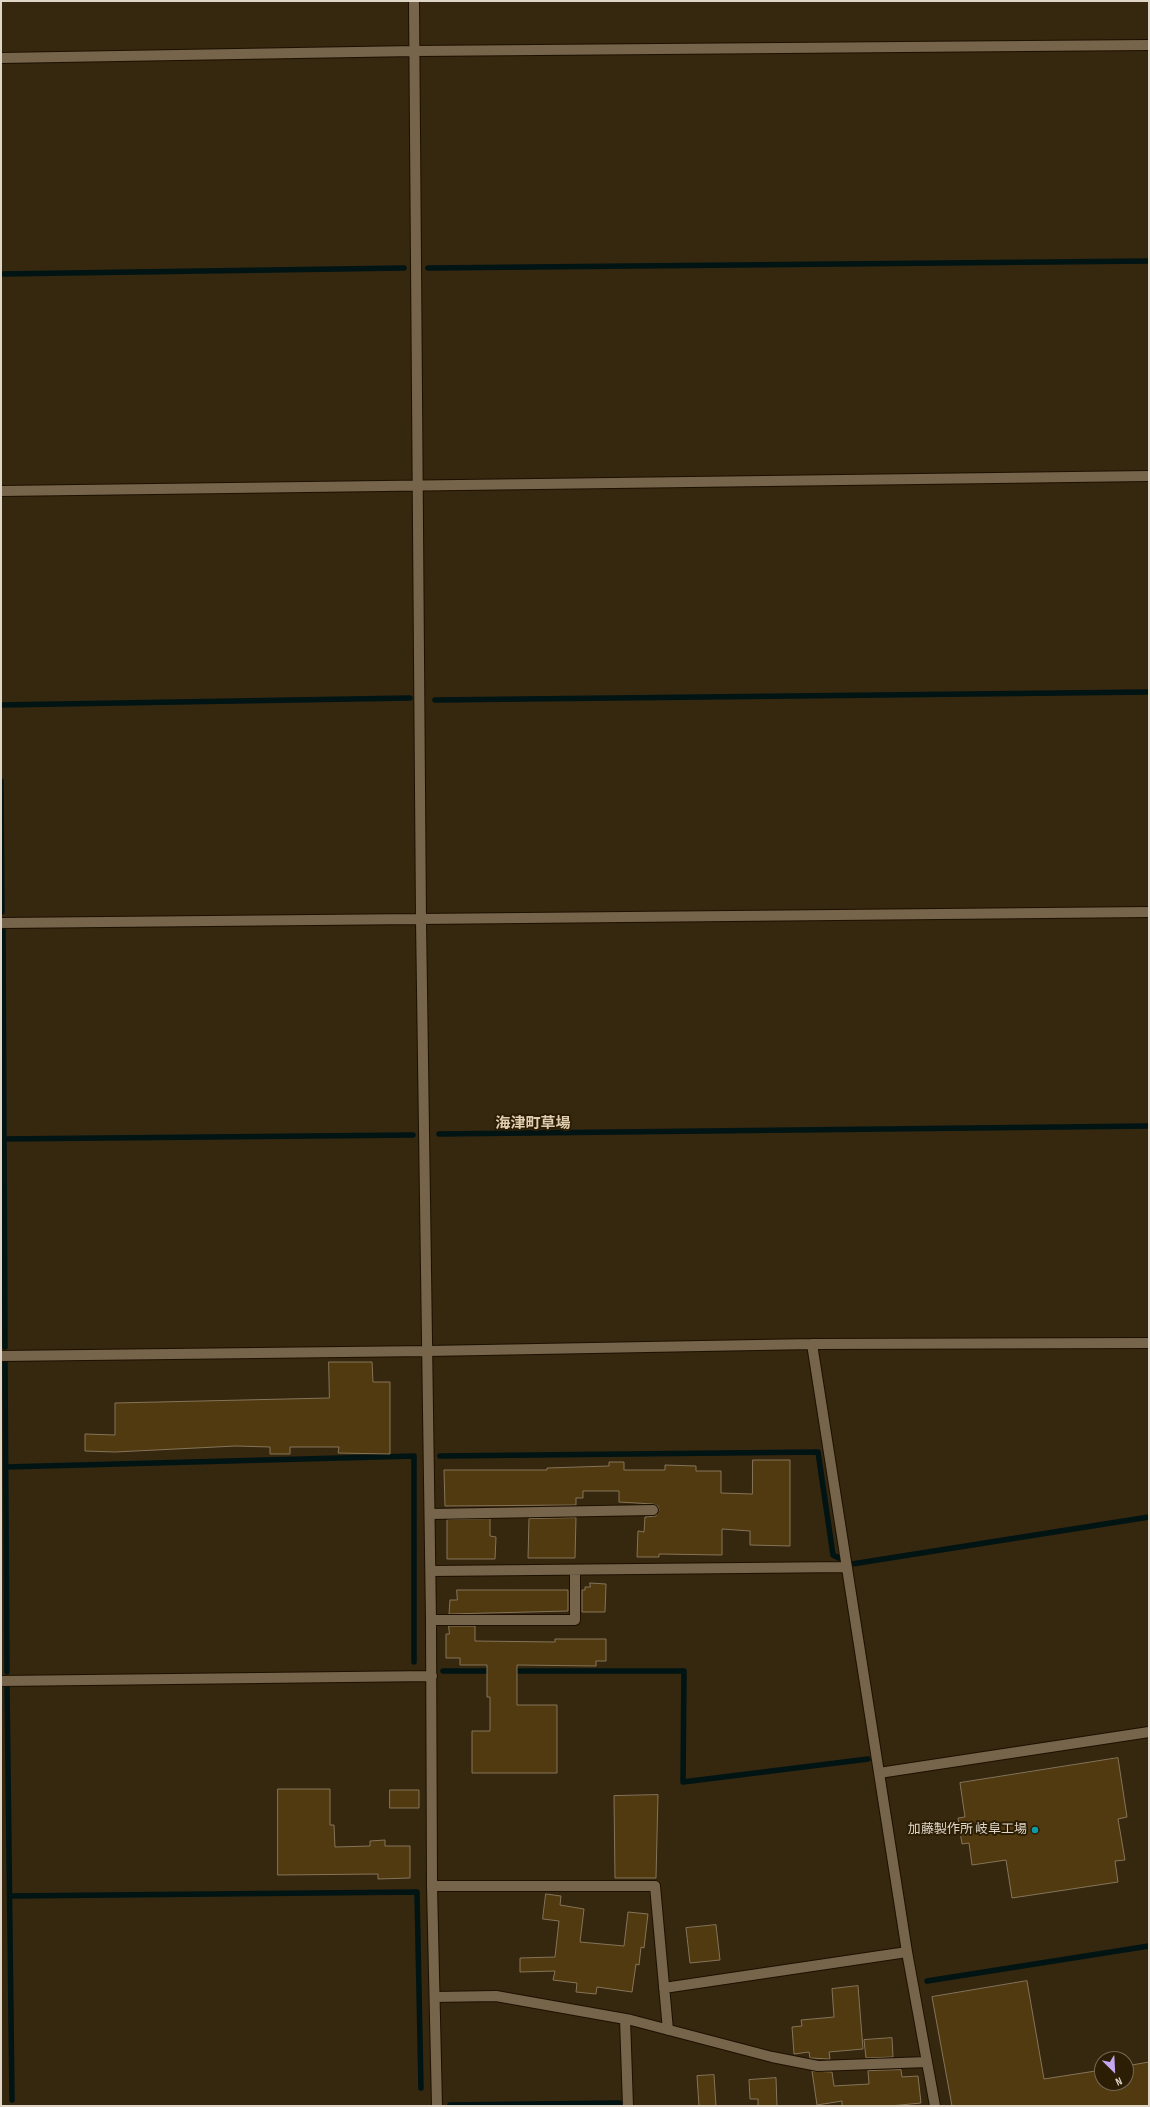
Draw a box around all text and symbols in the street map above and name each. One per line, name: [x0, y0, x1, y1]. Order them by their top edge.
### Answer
district label: 海津町草場: [496, 1115, 570, 1133]
place label: 加藤製作所 岐阜工場: [908, 1822, 1027, 1838]
marker: 加藤製作所 岐阜工場: [1030, 1825, 1040, 1835]
north arrow: [1094, 2051, 1134, 2091]
text: N: [1113, 2074, 1124, 2089]

